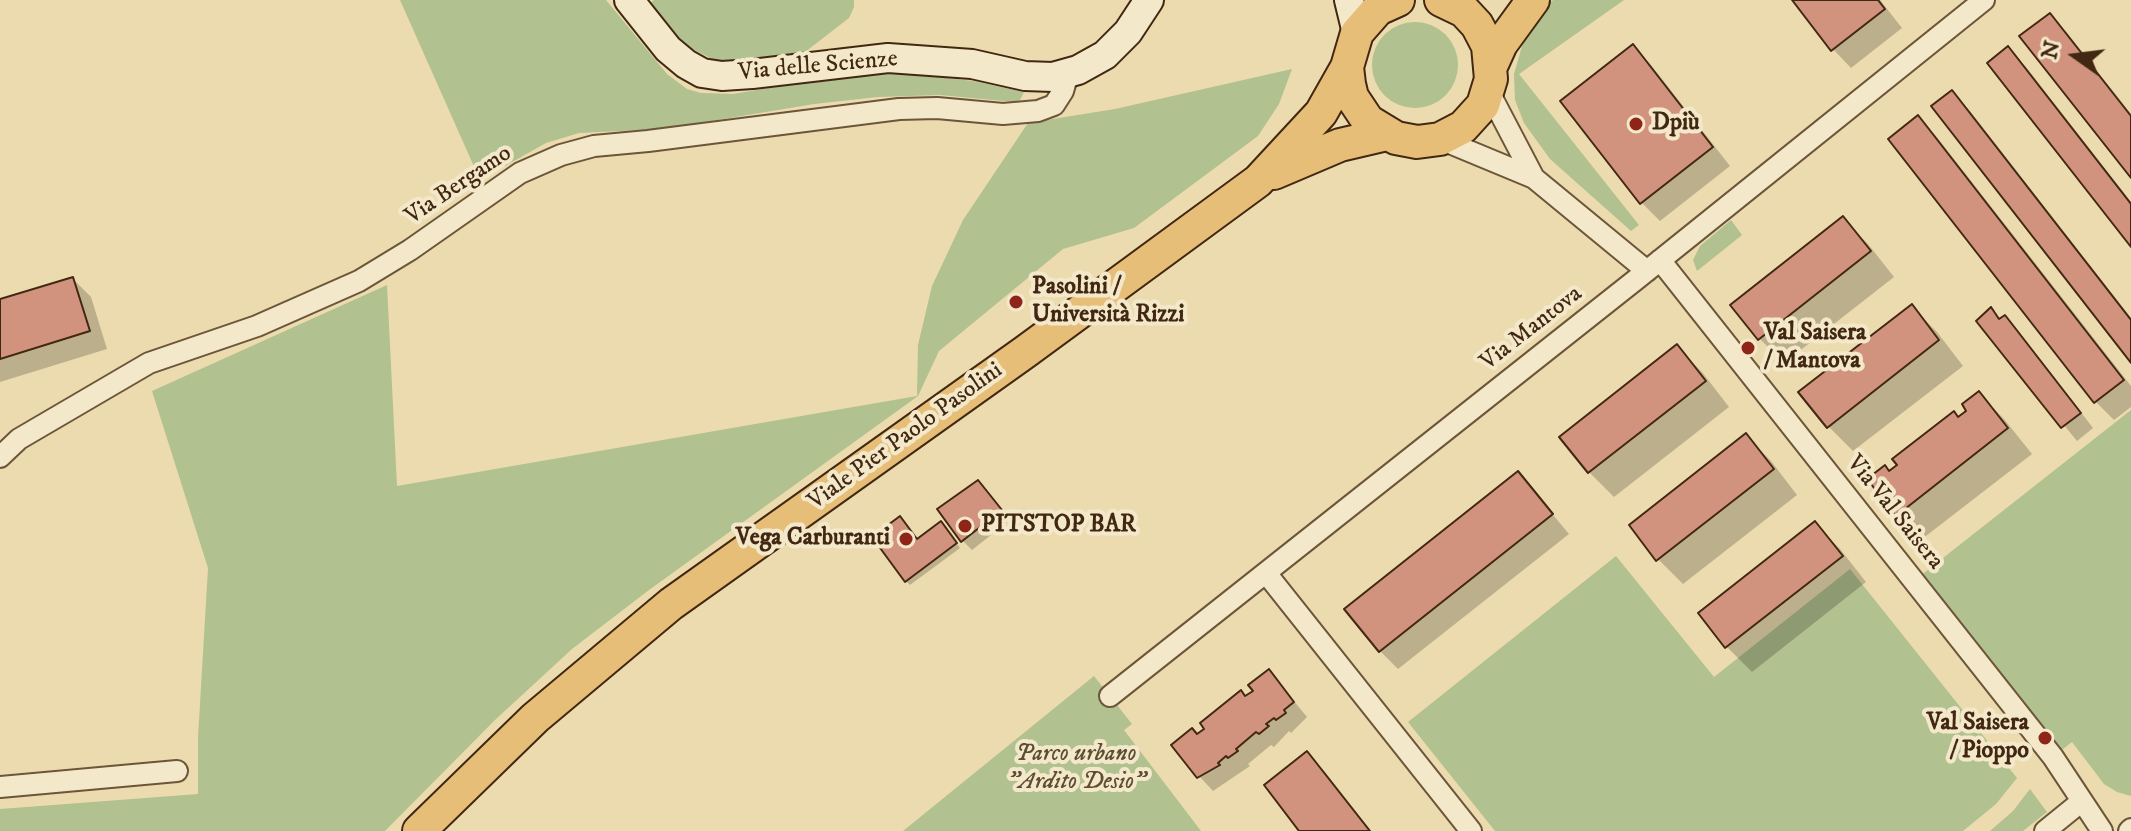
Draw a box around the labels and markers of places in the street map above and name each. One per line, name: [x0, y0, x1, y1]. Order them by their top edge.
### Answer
place label: Dpiù: [1652, 110, 1700, 138]
marker: Dpiù: [1627, 115, 1645, 133]
place label: Pasolini / Università Rizzi: [1032, 274, 1184, 330]
marker: Pasolini / Università Rizzi: [1007, 293, 1025, 311]
place label: Val Saisera / Mantova: [1764, 320, 1866, 376]
marker: Val Saisera / Mantova: [1739, 339, 1757, 357]
place label: PITSTOP BAR: [981, 512, 1136, 540]
marker: PITSTOP BAR: [956, 517, 974, 535]
place label: Vega Carburanti: [736, 525, 890, 553]
marker: Vega Carburanti: [897, 530, 915, 548]
place label: Val Saisera / Pioppo: [1927, 710, 2029, 766]
marker: Val Saisera / Pioppo: [2036, 729, 2054, 747]

